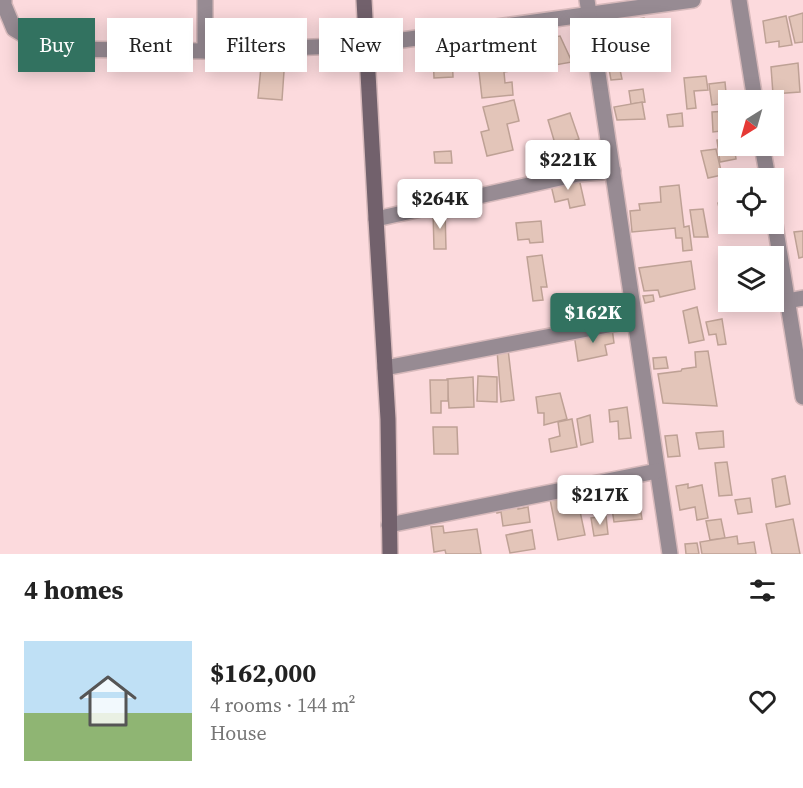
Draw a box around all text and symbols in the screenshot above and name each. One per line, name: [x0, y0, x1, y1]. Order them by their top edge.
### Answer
chip: Buy: [18, 18, 95, 72]
chip: Rent: [107, 18, 193, 72]
chip: Filters: [205, 18, 307, 72]
chip: New: [319, 18, 403, 72]
chip: Apartment: [415, 18, 558, 72]
chip: House: [570, 18, 671, 72]
north arrow: [718, 90, 784, 156]
map controls: [718, 90, 784, 312]
pin: $221K: [526, 140, 610, 191]
text: $221K: [539, 145, 597, 173]
button: locate: [718, 168, 784, 234]
pin: $264K: [398, 179, 482, 230]
text: $264K: [411, 184, 469, 212]
button: layers: [718, 246, 784, 312]
pin: $162K: [551, 293, 635, 344]
text: $162K: [564, 298, 622, 326]
pin: $217K: [558, 475, 642, 526]
text: $217K: [571, 480, 629, 508]
text: 4 homes: [24, 572, 123, 608]
icon: filters: [746, 574, 779, 607]
text: $162,000: [210, 655, 316, 691]
icon: home: [72, 665, 144, 737]
icon: heart: [746, 685, 779, 718]
text: 4 rooms · 144 m²: [210, 691, 356, 719]
text: House: [210, 719, 267, 747]

